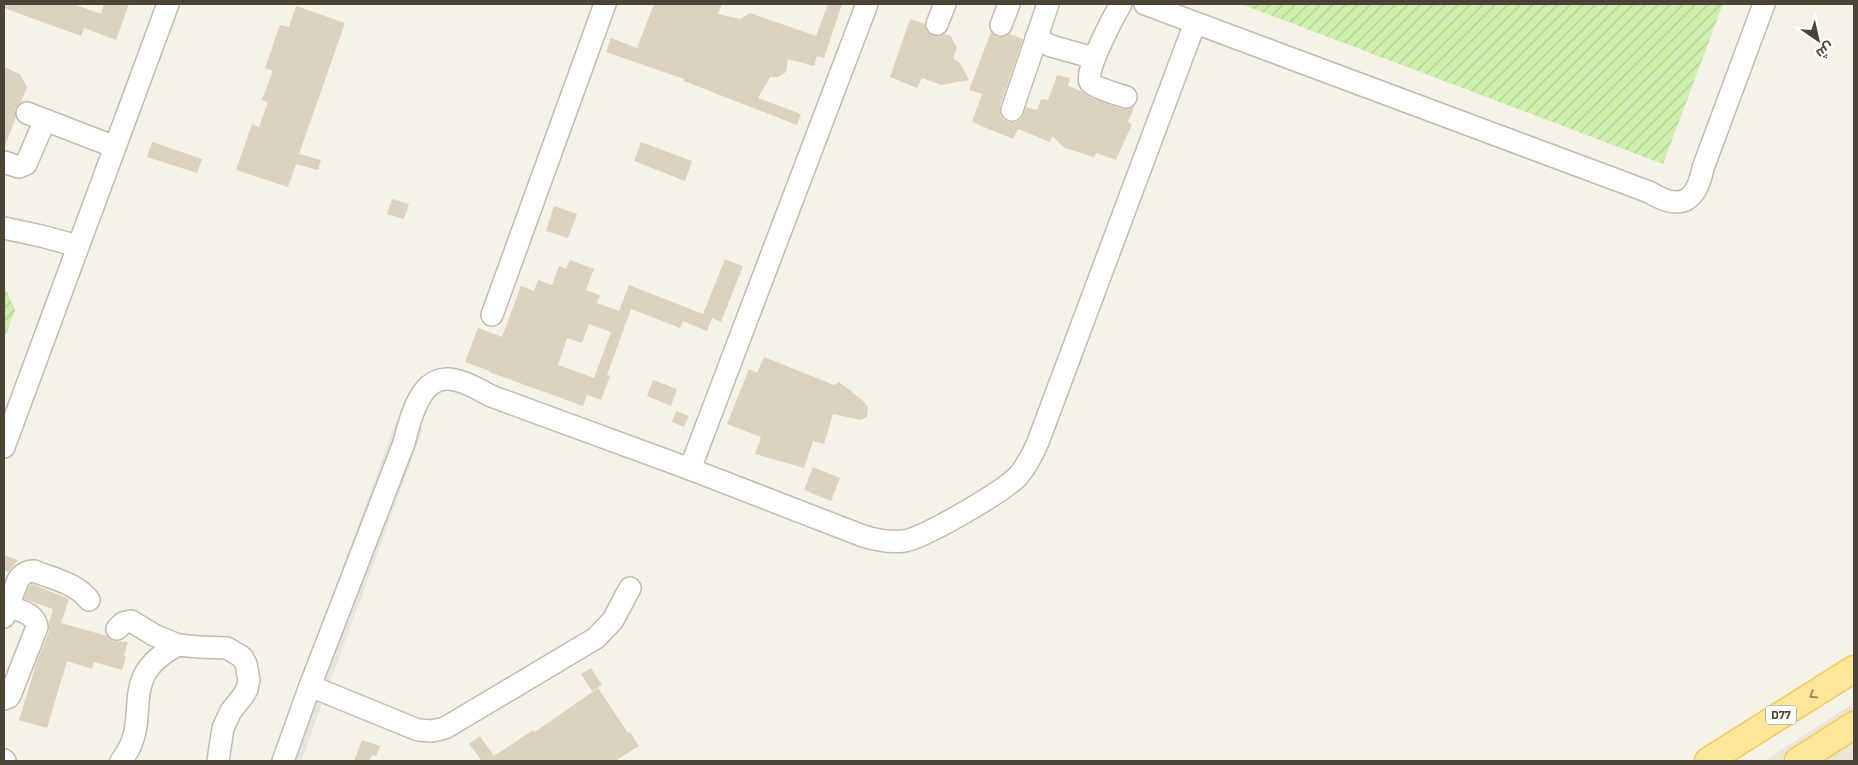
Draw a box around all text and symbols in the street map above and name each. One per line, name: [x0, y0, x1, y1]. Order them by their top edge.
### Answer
north arrow: [1793, 15, 1843, 65]
text: ش: [1813, 38, 1838, 63]
one-way arrow: [1809, 689, 1819, 698]
road number: D77: [1766, 706, 1796, 724]

